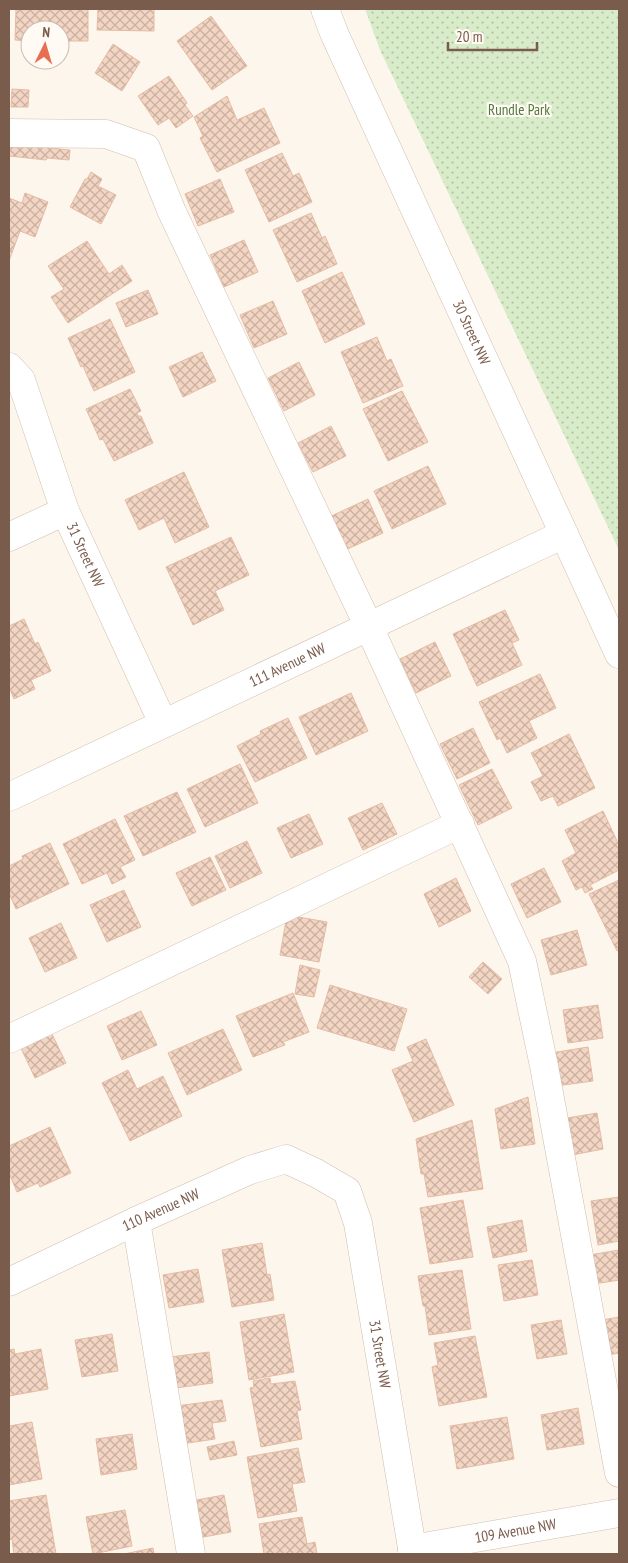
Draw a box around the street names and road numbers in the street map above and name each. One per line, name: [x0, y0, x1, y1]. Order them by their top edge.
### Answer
street label: 30 Street NW: [449, 297, 495, 368]
street label: 31 Street NW: [63, 519, 109, 590]
street label: 111 Avenue NW: [246, 638, 328, 691]
street label: 110 Avenue NW: [119, 1184, 202, 1235]
street label: 31 Street NW: [365, 1318, 395, 1390]
street label: 109 Avenue NW: [473, 1514, 558, 1547]

